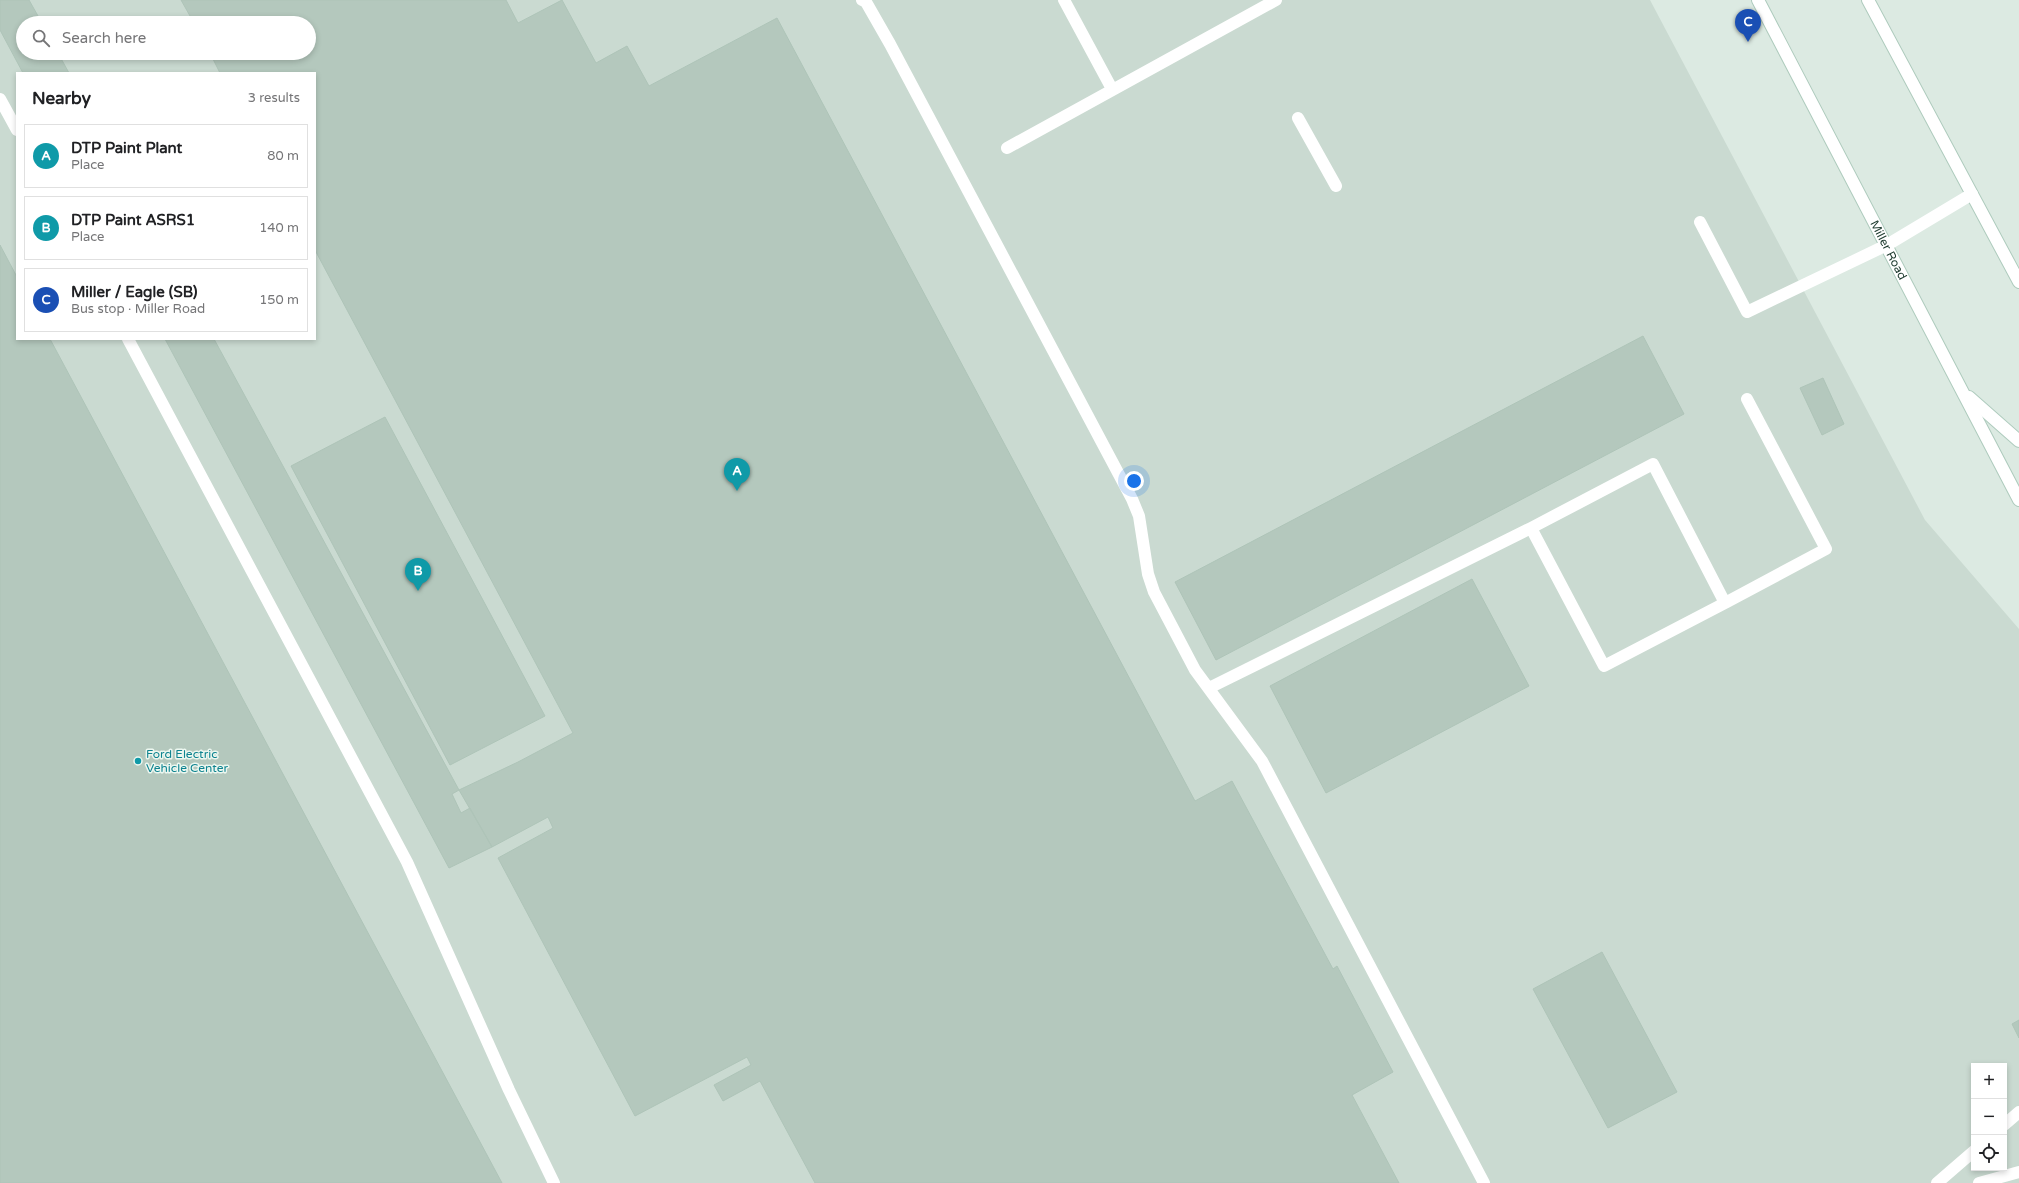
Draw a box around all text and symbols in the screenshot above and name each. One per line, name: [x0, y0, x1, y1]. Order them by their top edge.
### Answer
pin: C: [1735, 9, 1761, 42]
search box: [16, 16, 316, 60]
icon: search: [30, 27, 52, 49]
text: Search here: [62, 29, 146, 47]
text: Nearby: [32, 88, 91, 109]
text: 3 results: [248, 90, 300, 106]
text: DTP Paint Plant: [71, 139, 182, 157]
text: A: [41, 148, 51, 164]
text: 80 m: [267, 148, 299, 164]
text: Place: [71, 157, 104, 173]
text: DTP Paint ASRS1: [71, 211, 195, 229]
street label: Miller Road: [1867, 218, 1910, 282]
text: B: [41, 220, 51, 236]
text: 140 m: [259, 220, 299, 236]
text: Place: [71, 229, 104, 245]
text: Miller / Eagle (SB): [71, 283, 197, 301]
text: C: [41, 292, 51, 308]
text: 150 m: [259, 292, 299, 308]
text: Bus stop · Miller Road: [71, 301, 205, 317]
pin: A: [724, 458, 750, 491]
your location: [1124, 471, 1144, 491]
pin: B: [405, 558, 431, 591]
place label: Ford Electric Vehicle Center: [146, 747, 228, 775]
marker: Ford Electric Vehicle Center: [133, 756, 143, 766]
map controls: [1971, 1063, 2007, 1171]
button: +: [1971, 1063, 2007, 1099]
button: −: [1971, 1099, 2007, 1135]
button: locate: [1971, 1135, 2007, 1171]

